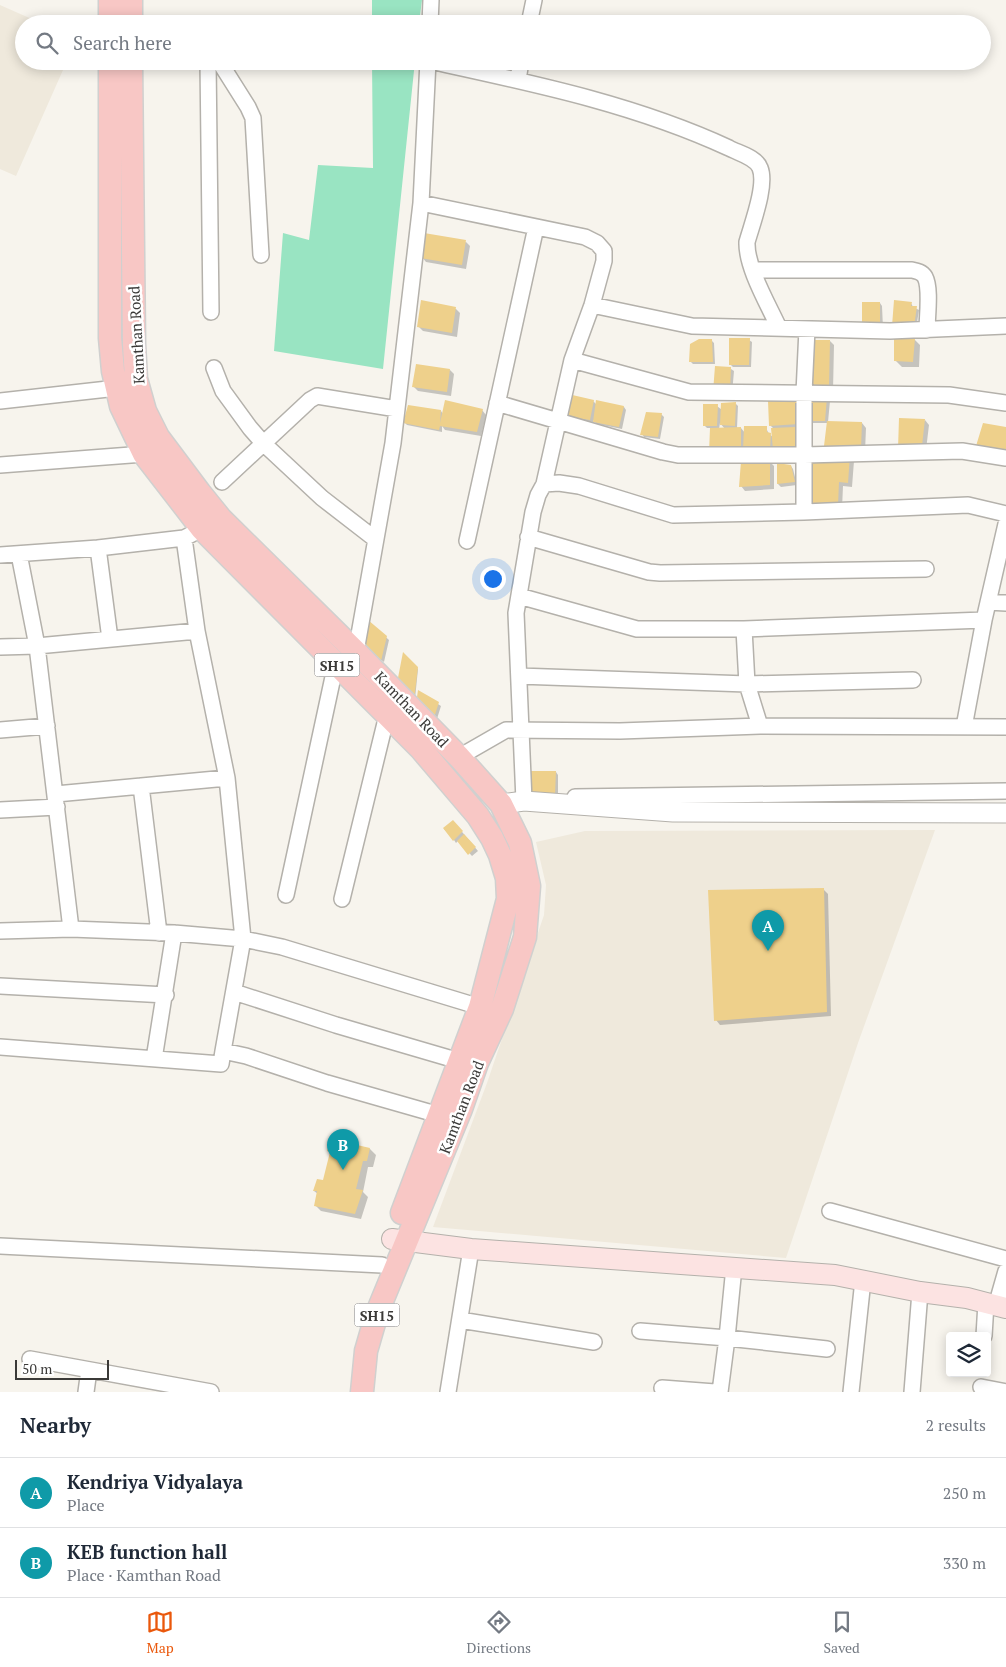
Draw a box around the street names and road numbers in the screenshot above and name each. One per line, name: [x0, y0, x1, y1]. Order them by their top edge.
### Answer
street label: Kamthan Road: [123, 285, 149, 385]
road number: SH15: [314, 654, 360, 676]
street label: Kamthan Road: [371, 667, 453, 751]
street label: Kamthan Road: [434, 1058, 488, 1156]
road number: SH15: [354, 1304, 400, 1326]

